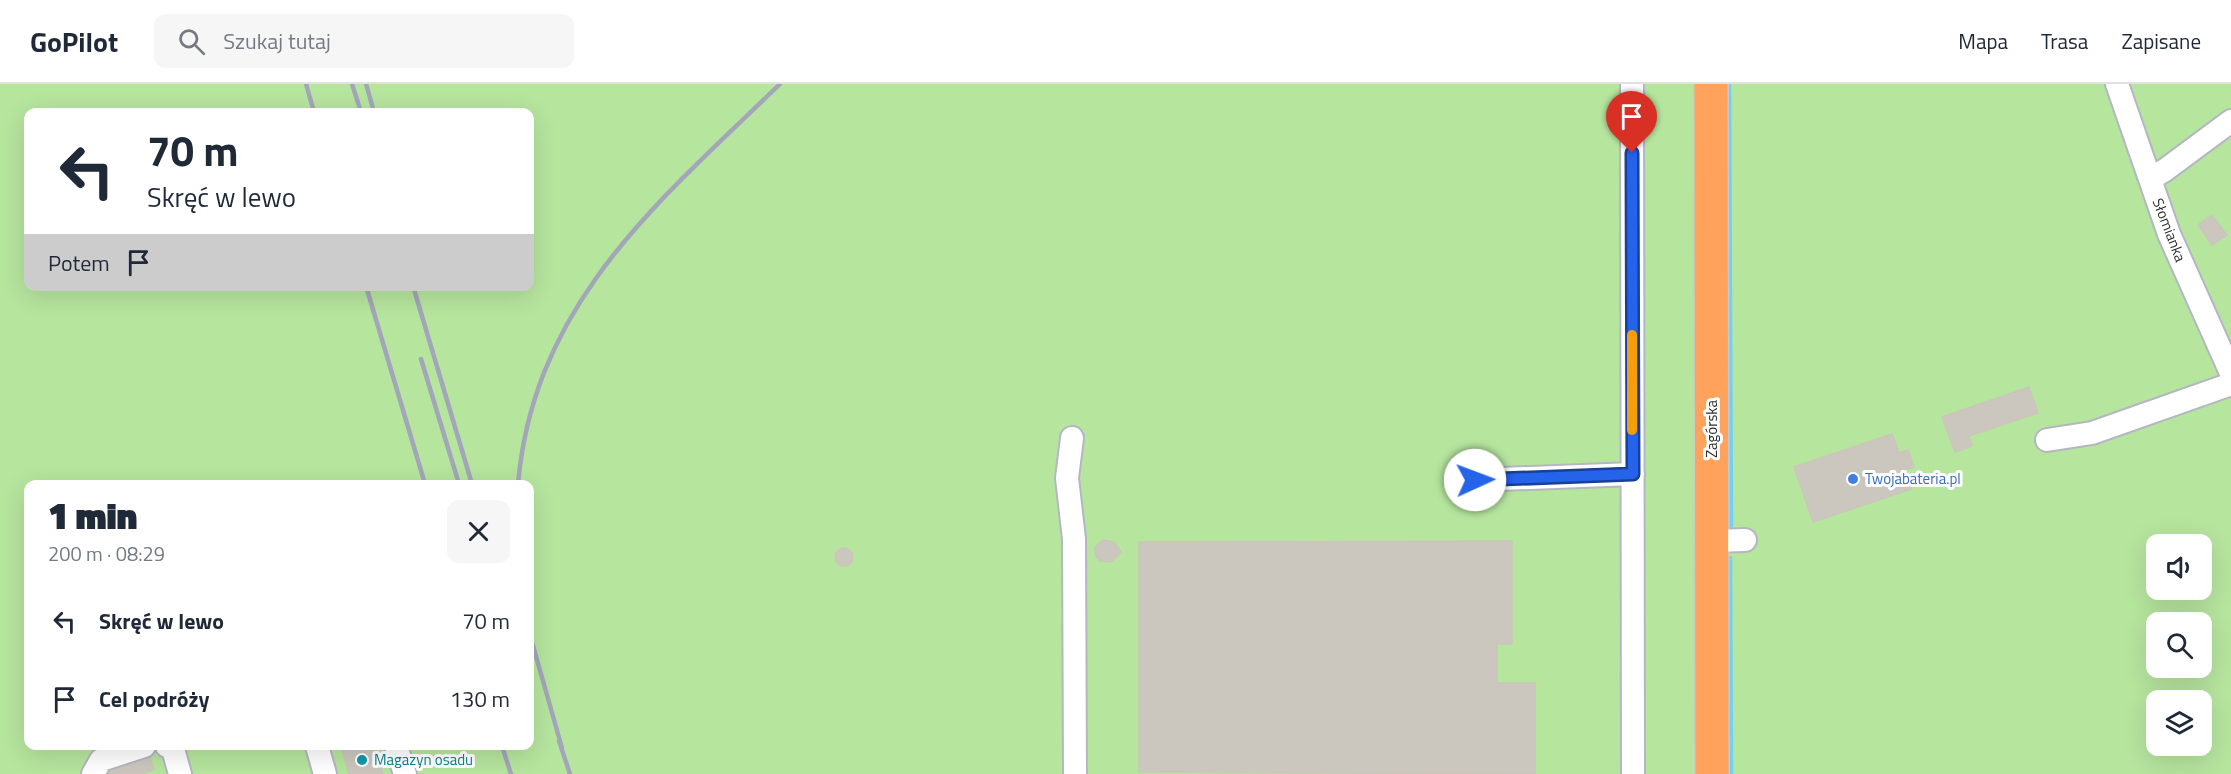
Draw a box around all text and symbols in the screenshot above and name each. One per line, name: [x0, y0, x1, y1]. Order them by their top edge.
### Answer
search box: [154, 14, 574, 68]
text: GoPilot: [30, 20, 118, 63]
text: Szukaj tutaj: [223, 24, 331, 58]
icon: search: [175, 25, 208, 58]
text: Mapa: [1958, 25, 2008, 57]
text: Trasa: [2041, 25, 2088, 57]
text: Zapisane: [2121, 25, 2201, 57]
pin: [1606, 91, 1657, 153]
icon: arrive: [1615, 100, 1648, 133]
text: 70 m: [147, 118, 239, 182]
icon: left: [48, 132, 126, 210]
text: Skręć w lewo: [147, 176, 296, 217]
street label: Słomianka: [2147, 195, 2192, 266]
text: Potem: [48, 246, 110, 280]
icon: arrive: [122, 246, 155, 279]
street label: Zagórska: [1700, 400, 1723, 458]
position arrow: [1443, 448, 1507, 512]
place label: Twojabateria.pl: [1865, 467, 1961, 490]
marker: Twojabateria.pl: [1846, 472, 1860, 486]
text: 1 min: [48, 488, 137, 543]
button: close: [447, 500, 510, 563]
map controls: [2146, 534, 2212, 756]
button: sound: [2146, 534, 2212, 600]
text: 200 m · 08:29: [48, 538, 165, 569]
text: Skręć w lewo: [99, 604, 224, 638]
text: 70 m: [462, 604, 510, 638]
icon: left: [48, 605, 81, 638]
button: search: [2146, 612, 2212, 678]
text: Cel podróży: [99, 682, 209, 716]
text: 130 m: [450, 682, 510, 716]
icon: arrive: [48, 683, 81, 716]
button: layers: [2146, 690, 2212, 756]
place label: Magazyn osadu: [374, 748, 473, 771]
marker: Magazyn osadu: [355, 753, 369, 767]

